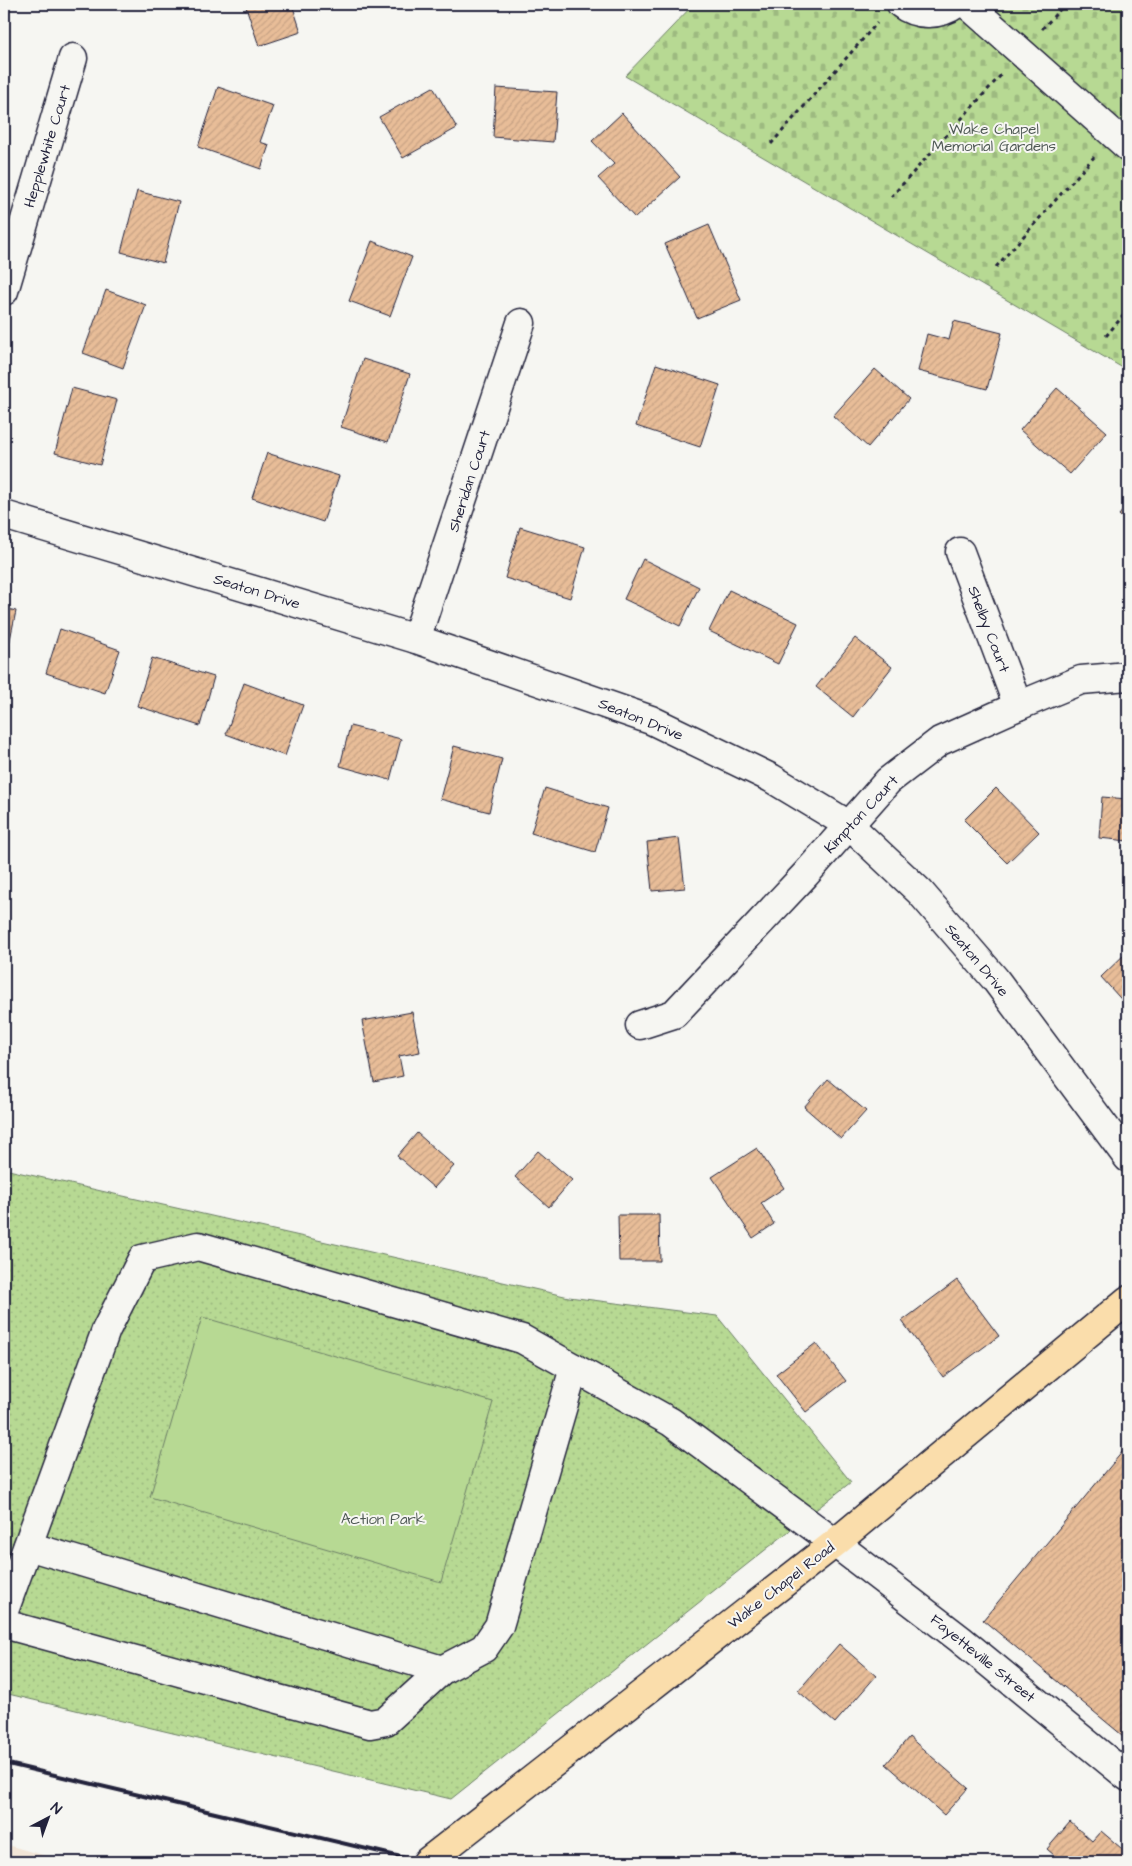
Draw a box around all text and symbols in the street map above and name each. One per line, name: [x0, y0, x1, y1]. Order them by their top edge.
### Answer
street label: Hepplewhite Court: [19, 82, 76, 210]
park label: Wake Chapel Memorial Gardens: [932, 119, 1057, 157]
street label: Sheridan Court: [443, 428, 496, 535]
street label: Seaton Drive: [211, 568, 303, 615]
street label: Shelby Court: [961, 583, 1015, 676]
street label: Seaton Drive: [595, 693, 686, 746]
street label: Kimpton Court: [819, 770, 903, 858]
street label: Seaton Drive: [940, 919, 1013, 1001]
park label: Action Park: [341, 1509, 425, 1530]
street label: Wake Chapel Road: [724, 1537, 839, 1634]
street label: Fayetteville Street: [925, 1609, 1040, 1708]
north arrow: [22, 1794, 72, 1844]
text: N: [46, 1799, 66, 1820]

